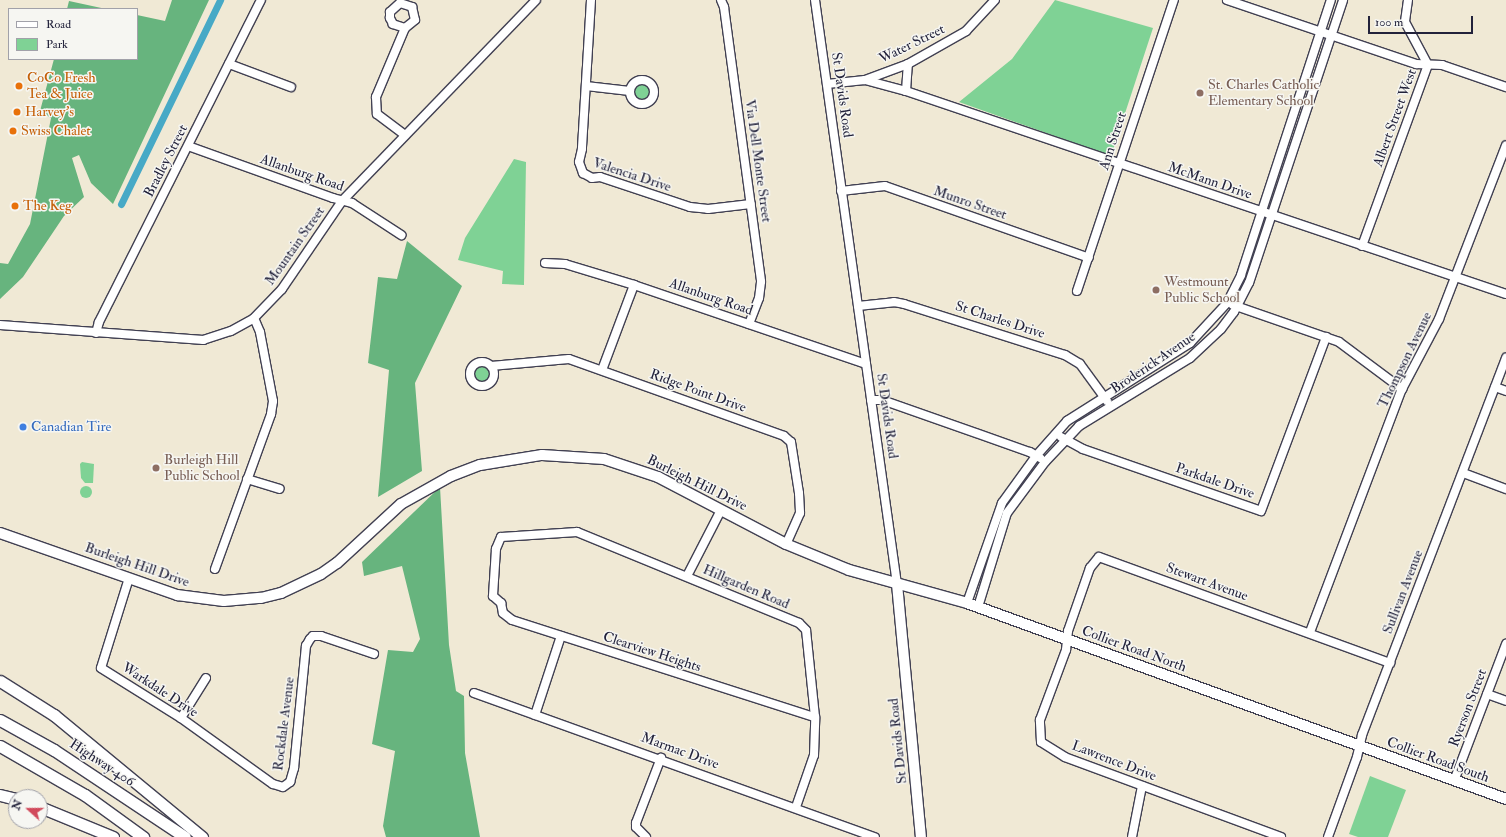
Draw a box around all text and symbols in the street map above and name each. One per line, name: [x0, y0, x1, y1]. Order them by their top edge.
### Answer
legend: [8, 8, 138, 60]
scale bar: [1370, 8, 1475, 34]
text: 100 m: [1375, 15, 1403, 30]
text: Road: [46, 17, 71, 32]
street label: Water Street: [876, 21, 948, 67]
text: Park: [46, 37, 68, 52]
street label: St Davids Road: [828, 51, 856, 139]
street label: Albert Street West: [1370, 67, 1420, 169]
place label: CoCo Fresh Tea & Juice: [27, 70, 95, 102]
place label: St. Charles Catholic Elementary School: [1208, 77, 1319, 110]
marker: CoCo Fresh Tea & Juice: [14, 81, 24, 91]
marker: St. Charles Catholic Elementary School: [1195, 88, 1205, 98]
street label: Via Dell Monte Street: [741, 98, 775, 224]
place label: Harvey's: [25, 104, 74, 120]
marker: Harvey's: [12, 107, 22, 117]
street label: Ann Street: [1096, 110, 1130, 172]
street label: Bradley Street: [141, 122, 191, 200]
place label: Swiss Chalet: [21, 123, 91, 139]
marker: Swiss Chalet: [8, 126, 18, 136]
street label: Allanburg Road: [258, 151, 346, 195]
street label: Valencia Drive: [591, 154, 673, 196]
street label: McMann Drive: [1166, 159, 1254, 203]
street label: Munro Street: [931, 183, 1009, 223]
place label: The Keg: [23, 198, 72, 214]
marker: The Keg: [10, 201, 20, 211]
street label: Mountain Street: [262, 203, 328, 289]
place label: Westmount Public School: [1164, 274, 1240, 306]
street label: Allanburg Road: [667, 275, 755, 319]
marker: Westmount Public School: [1151, 285, 1161, 295]
street label: St Charles Drive: [953, 298, 1047, 342]
street label: Thompson Avenue: [1375, 309, 1435, 411]
street label: Broderick Avenue: [1107, 329, 1199, 397]
street label: Ridge Point Drive: [648, 366, 748, 416]
street label: St Davids Road: [873, 372, 901, 460]
place label: Canadian Tire: [31, 419, 111, 435]
marker: Canadian Tire: [18, 422, 28, 432]
place label: Burleigh Hill Public School: [164, 452, 240, 484]
street label: Burleigh Hill Drive: [644, 452, 750, 514]
street label: Parkdale Drive: [1173, 460, 1257, 502]
marker: Burleigh Hill Public School: [151, 463, 161, 473]
street label: Burleigh Hill Drive: [83, 539, 191, 591]
street label: Sullivan Avenue: [1379, 548, 1427, 636]
street label: Stewart Avenue: [1164, 559, 1250, 605]
street label: Hillgarden Road: [700, 561, 792, 613]
street label: Collier Road North: [1079, 622, 1189, 676]
street label: Clearview Heights: [601, 628, 703, 676]
street label: Warkdale Drive: [119, 659, 201, 721]
street label: Ryerson Street: [1445, 667, 1491, 749]
street label: Rockdale Avenue: [270, 676, 298, 772]
street label: St Davids Road: [885, 697, 911, 785]
street label: Marmac Drive: [639, 729, 721, 773]
street label: Collier Road South: [1385, 734, 1491, 786]
street label: Highway 406: [66, 736, 138, 790]
street label: Lawrence Drive: [1069, 737, 1159, 785]
north arrow: [8, 789, 48, 829]
text: N: [9, 798, 25, 812]

